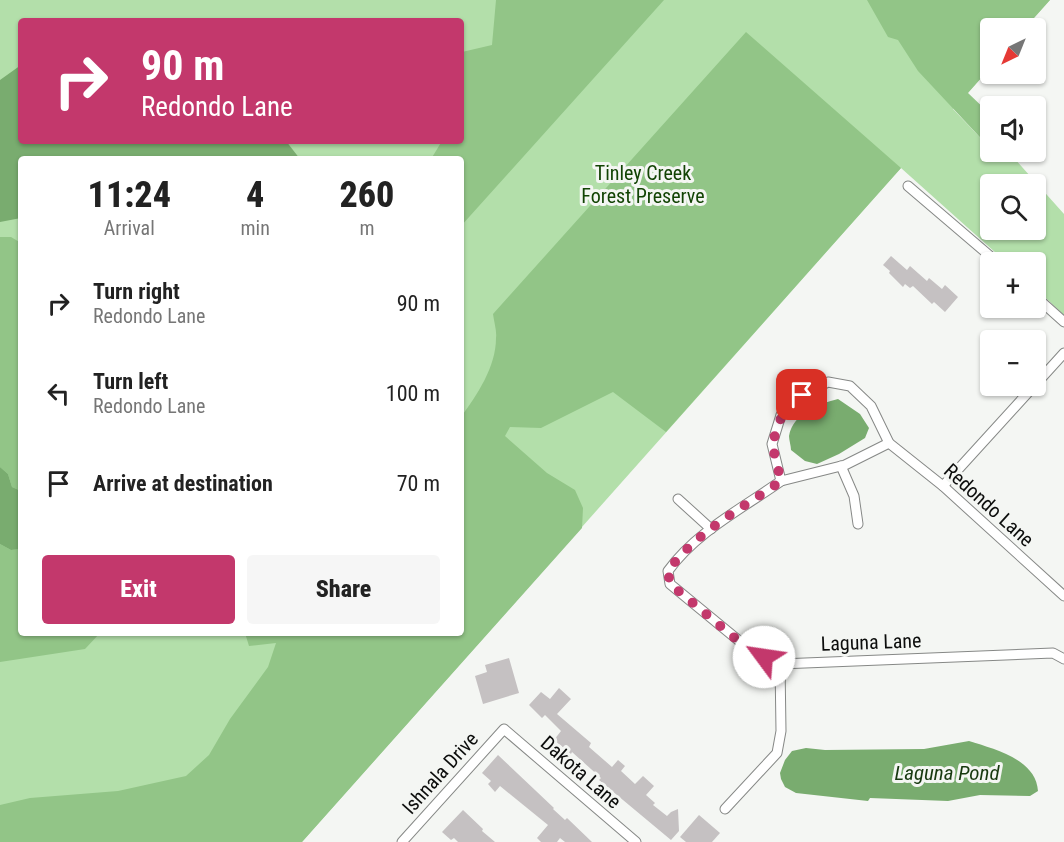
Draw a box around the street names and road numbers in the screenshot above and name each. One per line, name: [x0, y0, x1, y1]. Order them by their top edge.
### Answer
street label: Redondo Lane: [939, 458, 1039, 552]
street label: Laguna Lane: [820, 628, 922, 656]
street label: Ishnala Drive: [397, 727, 483, 819]
street label: Dakota Lane: [536, 731, 626, 813]

